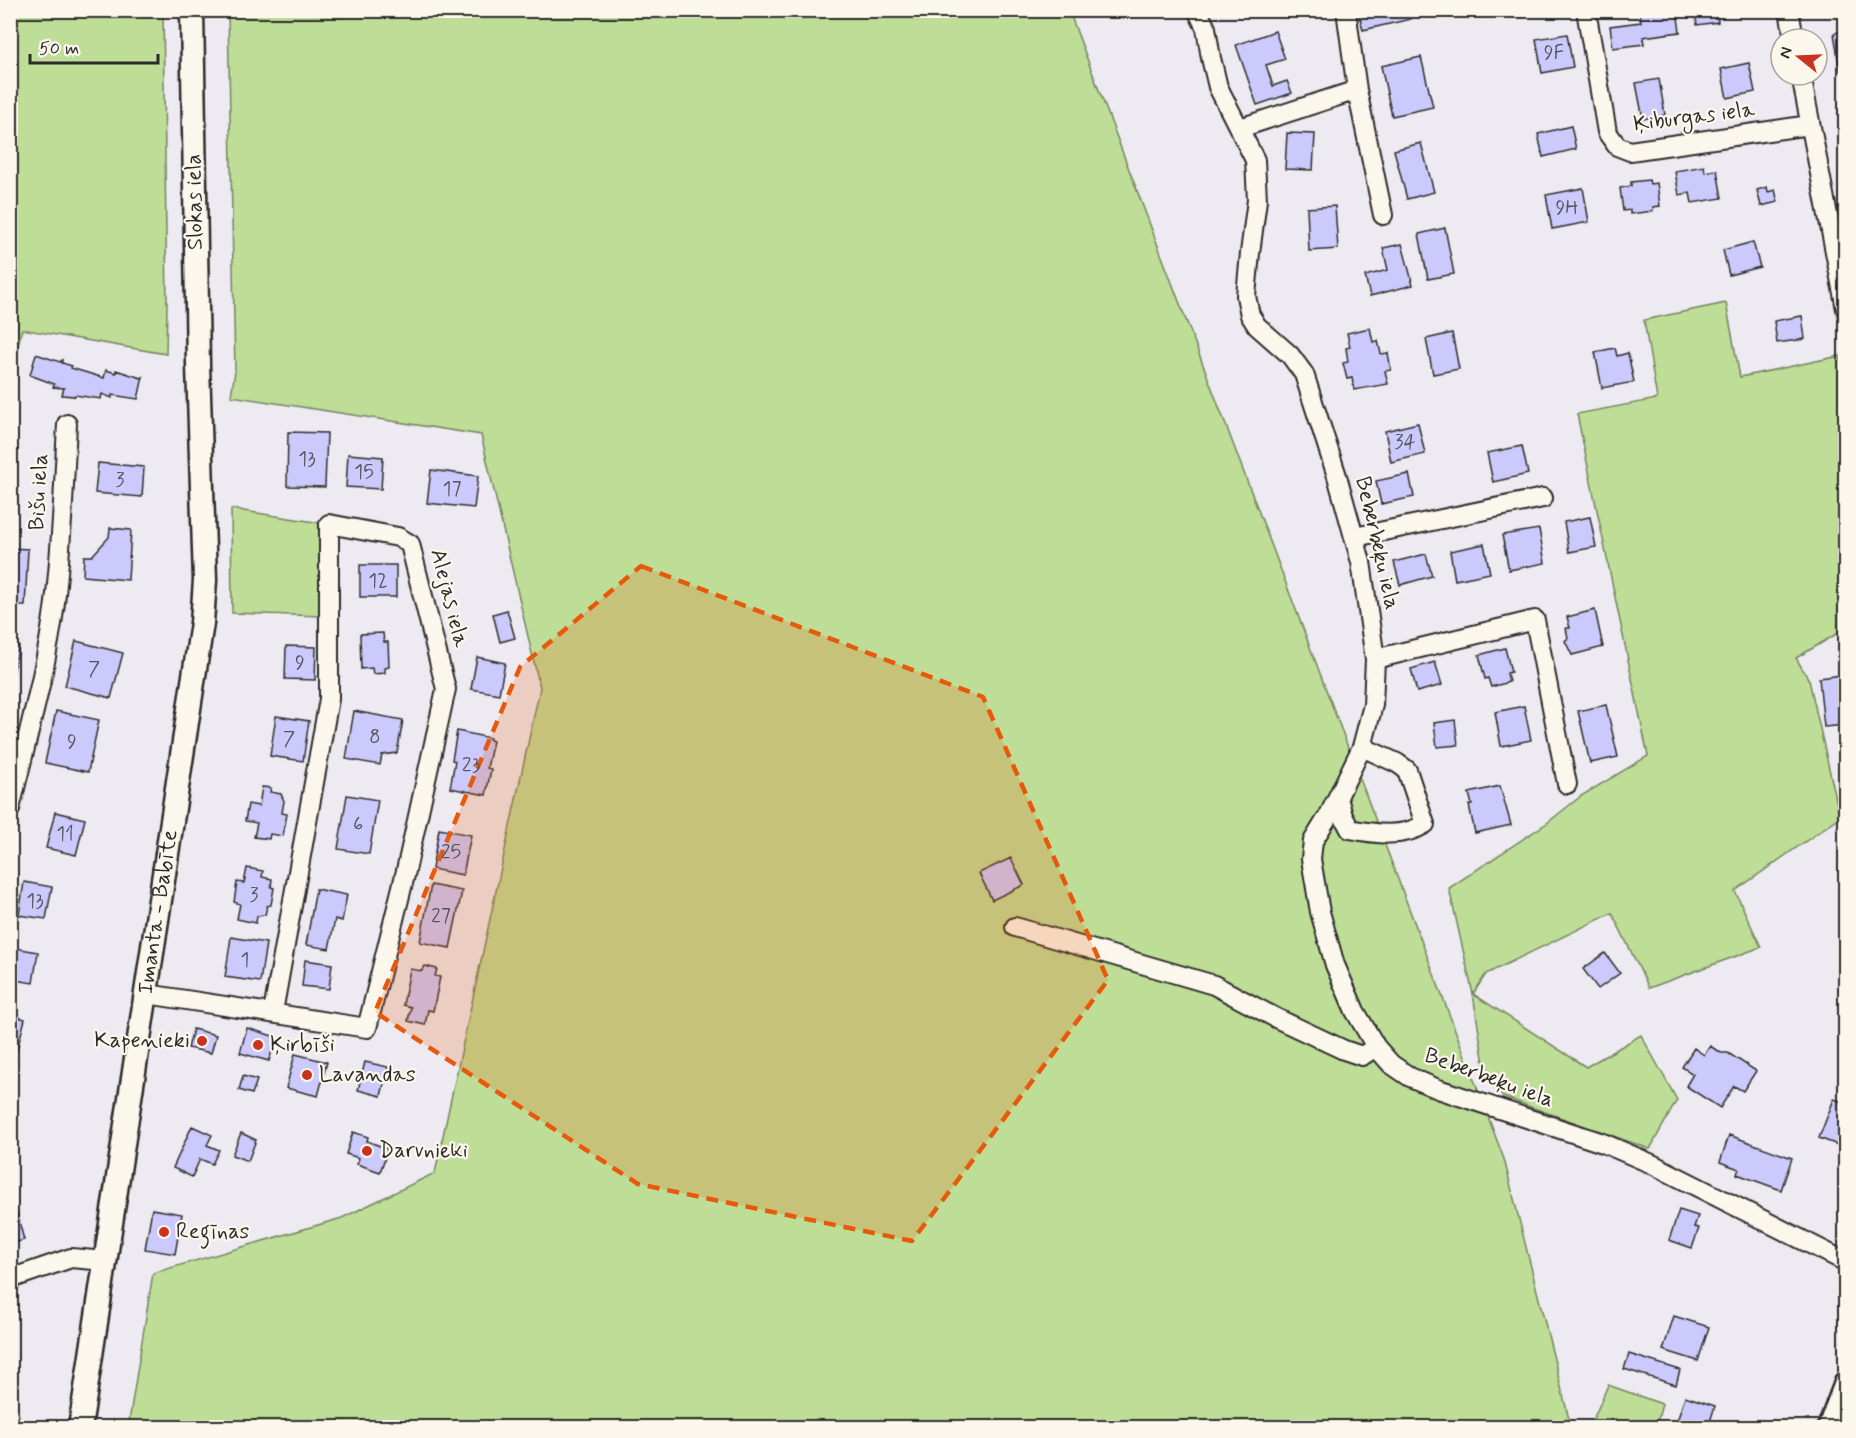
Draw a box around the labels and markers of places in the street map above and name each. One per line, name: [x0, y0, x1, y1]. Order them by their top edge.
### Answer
place label: Kapenieki: [94, 1027, 190, 1055]
place label: Ķirbīši: [270, 1031, 335, 1059]
marker: Kapenieki: [195, 1034, 209, 1048]
marker: Ķirbīši: [251, 1038, 265, 1052]
place label: Lavandas: [319, 1061, 416, 1089]
marker: Lavandas: [300, 1068, 314, 1082]
place label: Darvnieki: [379, 1137, 468, 1165]
marker: Darvnieki: [360, 1144, 374, 1158]
place label: Regīnas: [176, 1218, 249, 1249]
marker: Regīnas: [157, 1225, 171, 1239]

